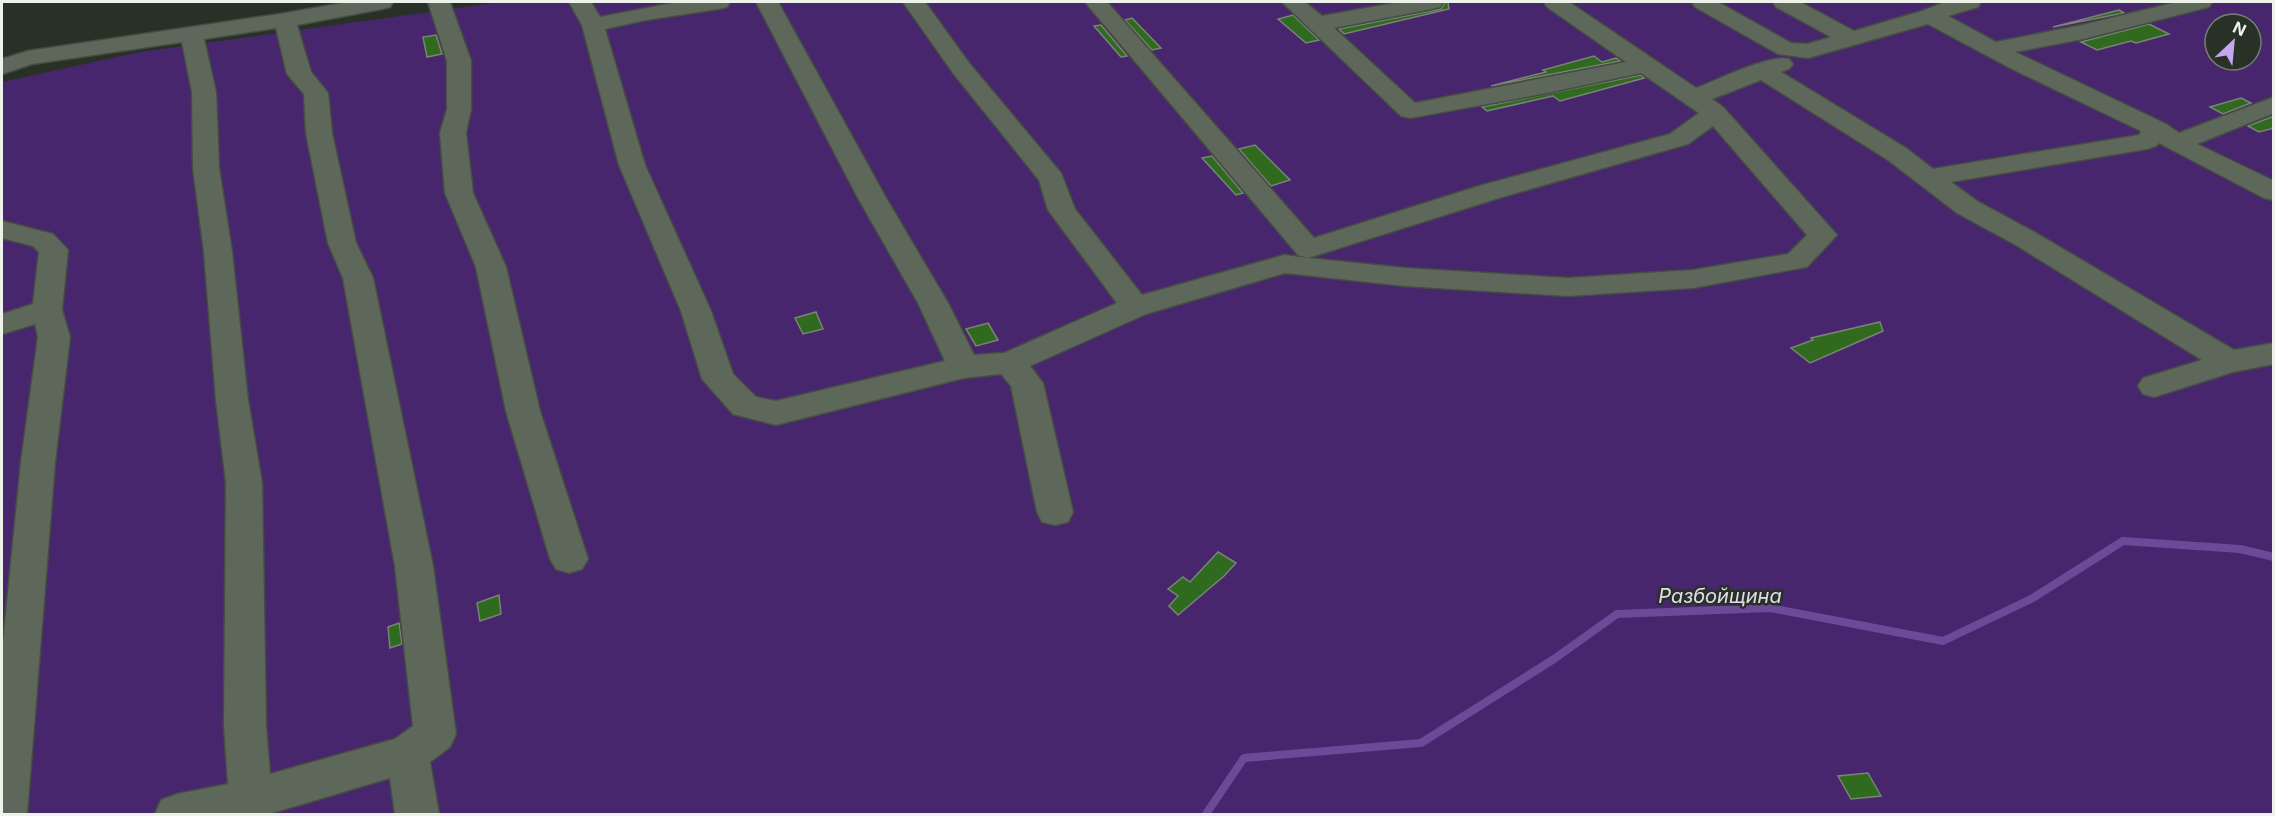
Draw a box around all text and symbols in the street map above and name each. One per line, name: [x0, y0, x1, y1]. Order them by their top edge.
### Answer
north arrow: [2203, 12, 2263, 72]
text: N: [2230, 17, 2249, 40]
water label: Разбойщина: [1658, 584, 1782, 608]

